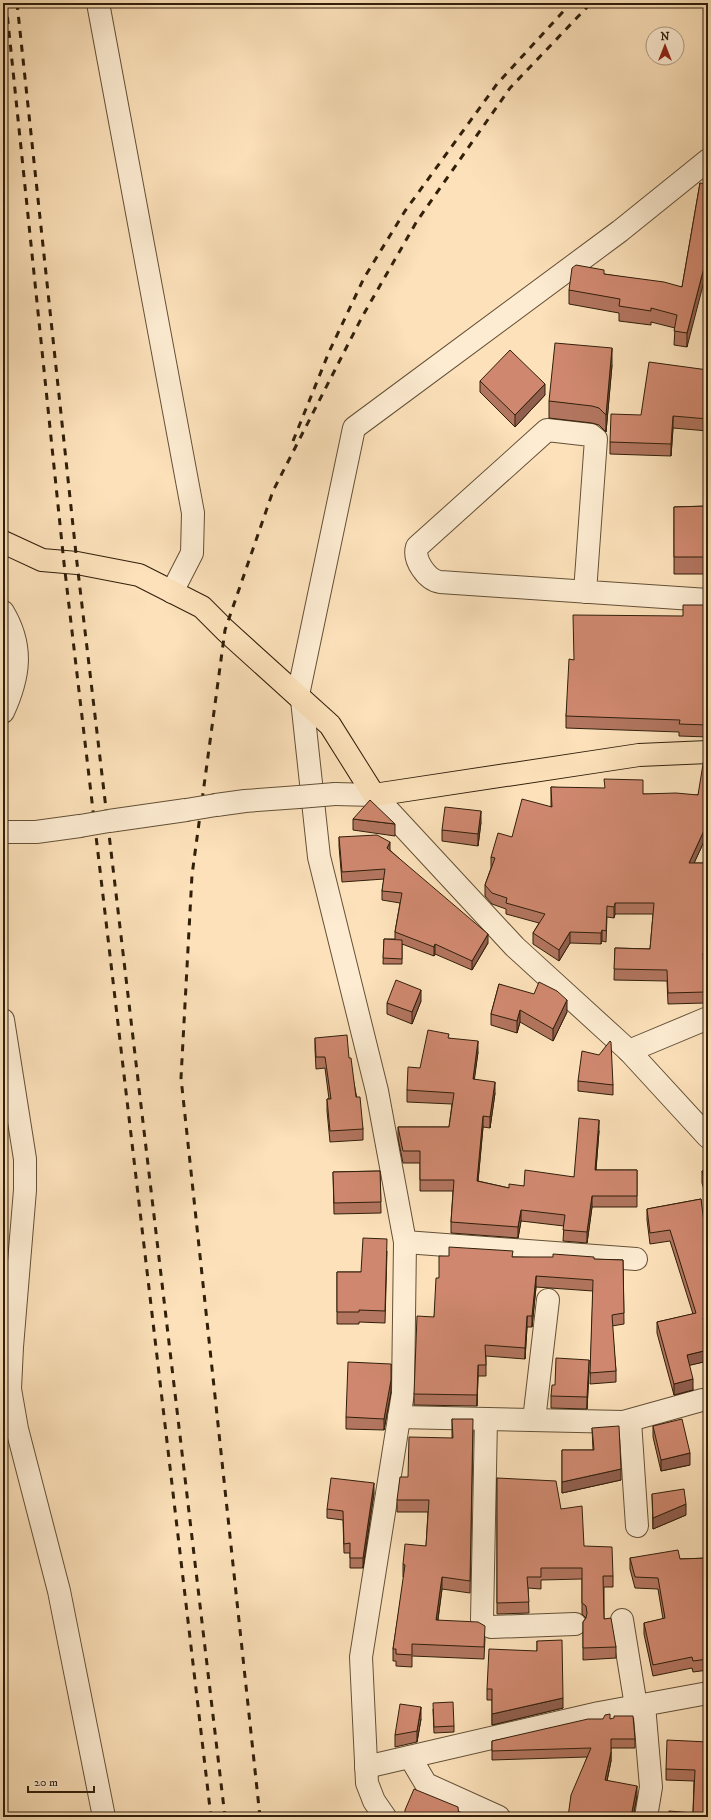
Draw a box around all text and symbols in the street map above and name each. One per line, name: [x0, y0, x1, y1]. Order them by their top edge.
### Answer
north arrow: [645, 26, 685, 66]
text: N: [660, 30, 670, 44]
scale bar: [28, 1768, 94, 1794]
text: 20 m: [34, 1775, 58, 1790]

